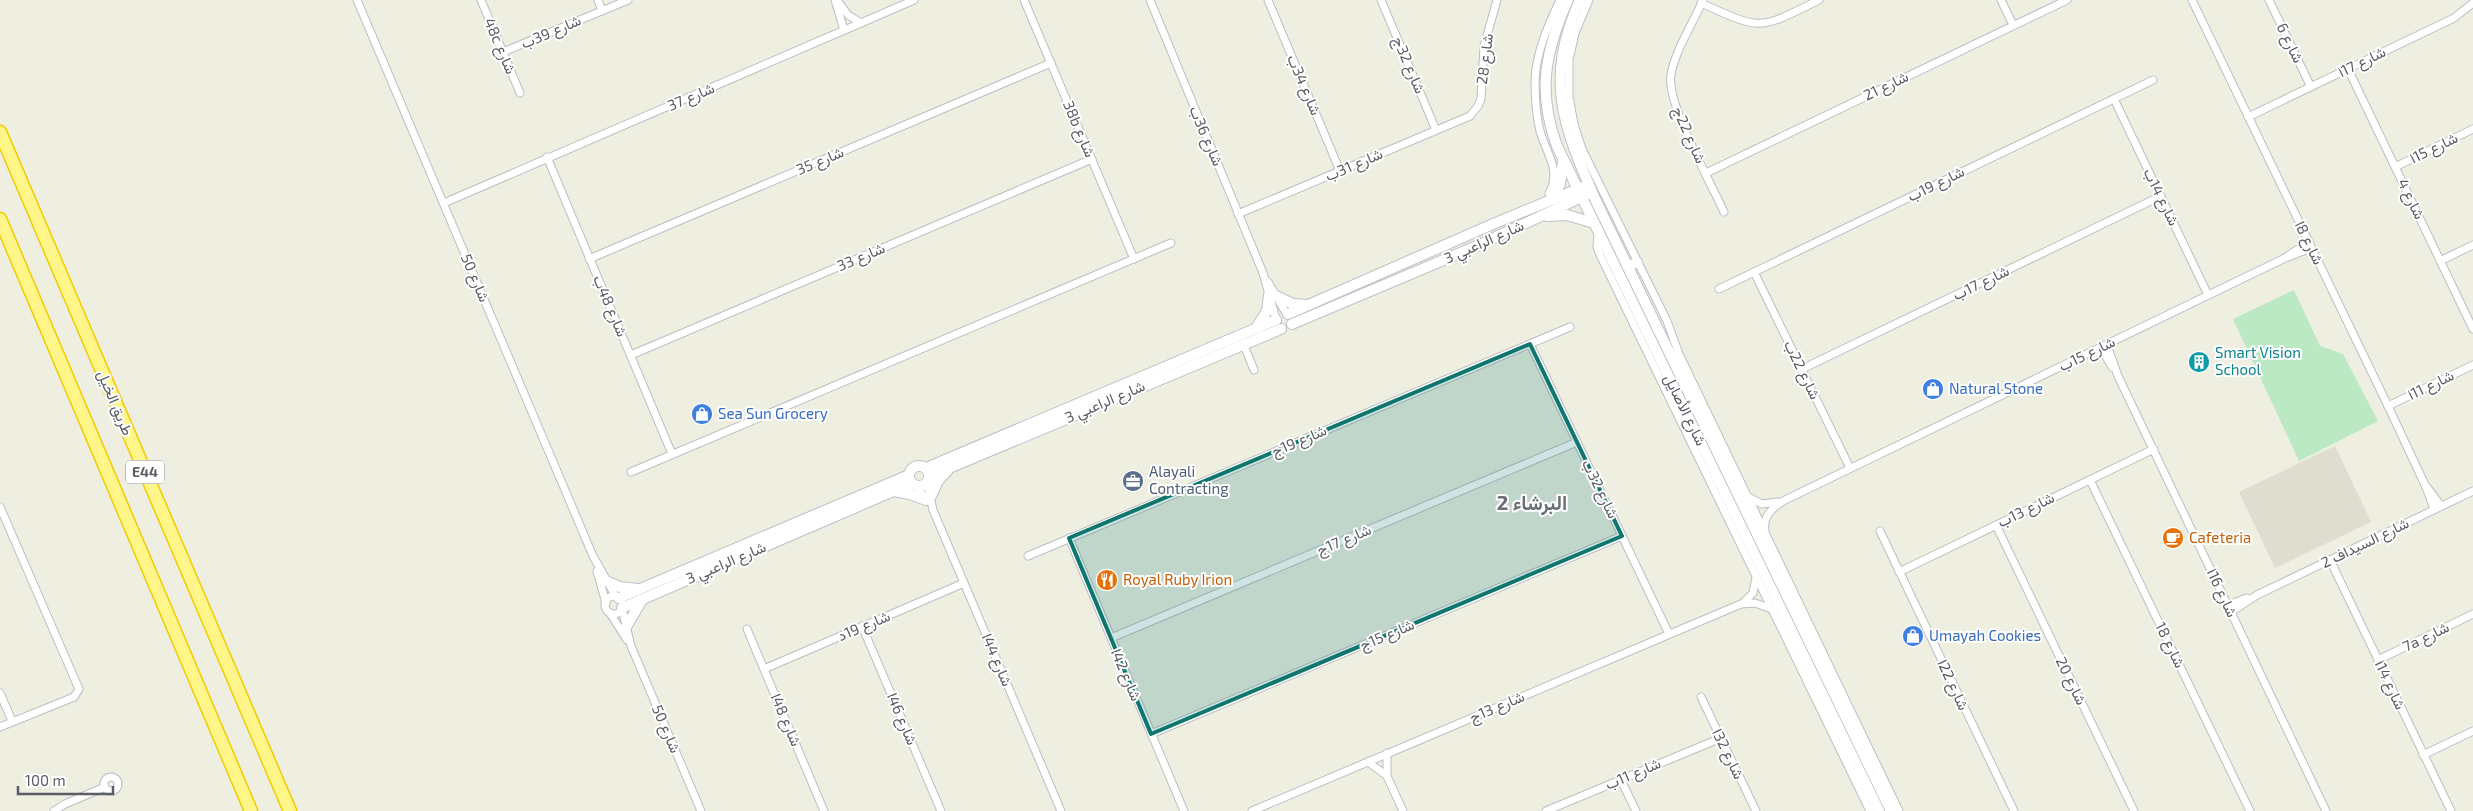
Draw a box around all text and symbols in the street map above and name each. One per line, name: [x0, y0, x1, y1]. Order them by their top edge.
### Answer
street label: شارع 39ب: [518, 10, 585, 55]
street label: 48c شارع: [478, 15, 521, 78]
street label: شارع 6: [2271, 20, 2308, 67]
street label: شارع 28: [1472, 32, 1499, 86]
street label: شارع 32ج: [1387, 33, 1430, 97]
street label: شارع 17ا: [2335, 42, 2390, 83]
street label: شارع 34ب: [1281, 52, 1326, 119]
street label: شارع 21: [1860, 66, 1913, 106]
street label: شارع 37: [664, 78, 718, 117]
street label: 38b شارع: [1057, 98, 1100, 161]
street label: شارع 36ب: [1183, 103, 1228, 170]
street label: شارع 22ج: [1667, 103, 1710, 167]
street label: شارع 15ا: [2407, 128, 2462, 169]
street label: شارع 35: [793, 142, 847, 181]
street label: شارع 31ب: [1322, 144, 1387, 187]
street label: شارع 19ب: [1904, 162, 1968, 207]
street label: شارع 14ب: [2138, 165, 2184, 230]
street label: شارع 4: [2392, 175, 2429, 223]
street label: شارع الراعبي 3: [1441, 215, 1528, 271]
street label: شارع 8ا: [2289, 218, 2328, 269]
street label: شارع 33: [834, 238, 889, 277]
street label: شارع 50: [455, 251, 494, 306]
street label: شارع 17ب: [1950, 261, 2013, 306]
street label: شارع 48ب: [587, 272, 632, 340]
street label: شارع 15ب: [2055, 332, 2119, 377]
street label: شارع 22ب: [1778, 337, 1825, 404]
place label: Smart Vision School: [2215, 343, 2301, 378]
building icon: Smart Vision School: [2187, 350, 2211, 374]
street label: شارع 11ا: [2405, 365, 2458, 406]
street label: طريق الخيل: [92, 367, 138, 439]
street label: شارع الأصايل: [1658, 371, 1711, 450]
street label: شارع الراعبي 3: [1062, 376, 1150, 431]
shop icon: Natural Stone: [1921, 377, 1945, 401]
place label: Natural Stone: [1949, 379, 2043, 397]
shop icon: Sea Sun Grocery: [690, 402, 714, 426]
place label: Sea Sun Grocery: [718, 404, 828, 422]
street label: شارع 19ج: [1268, 420, 1330, 462]
street label: شارع 32ب: [1576, 456, 1623, 522]
road number: E44: [126, 461, 164, 484]
place label: Alayali Contracting: [1149, 462, 1229, 497]
office icon: Alayali Contracting: [1121, 469, 1145, 493]
street label: شارع 13ب: [1994, 488, 2058, 533]
district label: البرشاء 2: [1497, 490, 1567, 516]
street label: شارع السيداف 2: [2318, 513, 2413, 574]
street label: شارع 17ج: [1314, 520, 1375, 561]
cafe icon: Cafeteria: [2161, 526, 2185, 550]
place label: Cafeteria: [2189, 528, 2251, 546]
street label: شارع الراعبي 3: [683, 537, 771, 592]
street label: شارع 16ا: [2201, 565, 2242, 621]
restaurant icon: Royal Ruby Irion: [1095, 568, 1119, 592]
place label: Royal Ruby Irion: [1123, 570, 1232, 588]
street label: شارع 19د: [835, 606, 894, 647]
street label: شارع 15ج: [1357, 614, 1418, 656]
street label: 7a شارع: [2399, 617, 2453, 658]
street label: شارع 18: [2149, 619, 2190, 672]
shop icon: Umayah Cookies: [1901, 624, 1925, 648]
place label: Umayah Cookies: [1929, 626, 2041, 644]
street label: شارع 44ا: [976, 631, 1017, 690]
street label: شارع 42ا: [1105, 646, 1146, 705]
street label: شارع 20: [2050, 654, 2091, 709]
street label: شارع 22ا: [1932, 656, 1974, 714]
street label: شارع 14ا: [2369, 657, 2410, 713]
street label: شارع 13ج: [1466, 686, 1528, 728]
street label: شارع 46ا: [881, 690, 922, 749]
street label: شارع 48ا: [765, 691, 806, 750]
street label: شارع 50: [646, 702, 685, 757]
street label: شارع 32ا: [1706, 725, 1749, 783]
street label: شارع 11ب: [1602, 753, 1664, 796]
scale bar: [18, 764, 112, 796]
text: 100 m: [25, 771, 66, 789]

